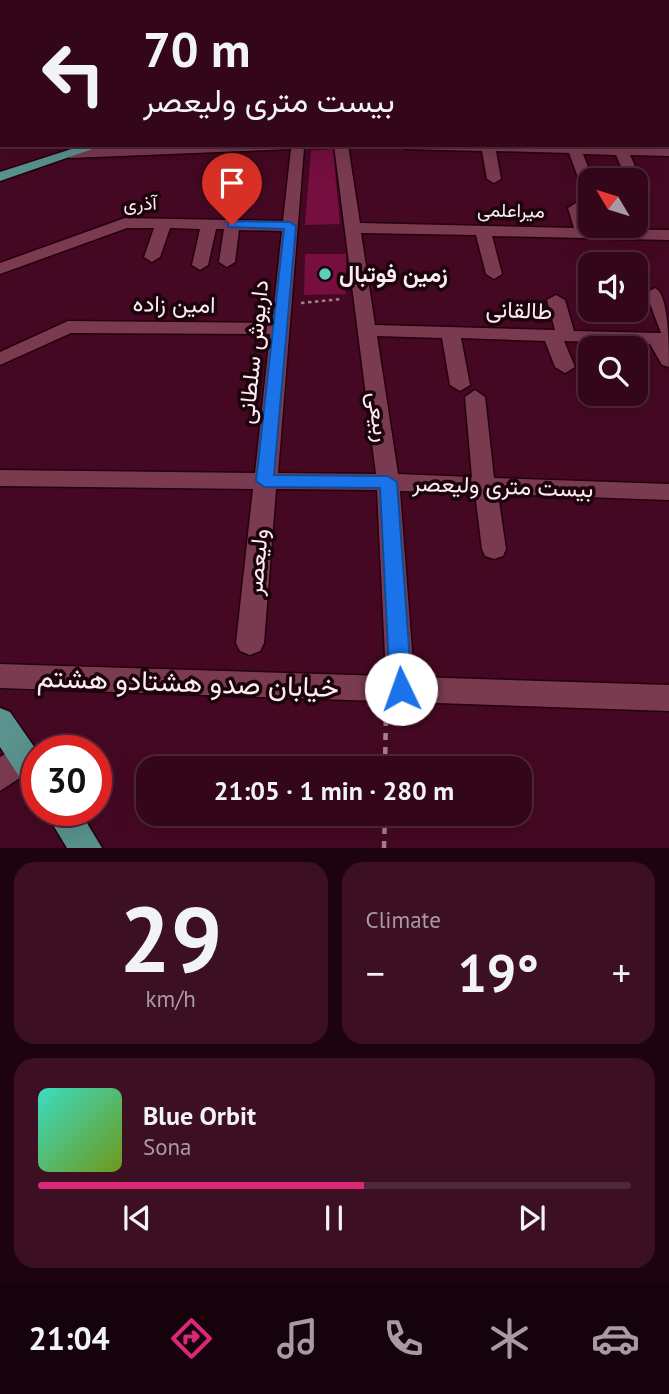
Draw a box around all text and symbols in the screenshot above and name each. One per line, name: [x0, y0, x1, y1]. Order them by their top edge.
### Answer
text: 70 m: [143, 17, 250, 81]
icon: left: [28, 28, 119, 119]
text: بیست متری ولیعصر: [143, 79, 395, 121]
pin: [202, 153, 262, 225]
icon: arrive: [213, 164, 251, 202]
north arrow: [578, 168, 648, 238]
map controls: [578, 168, 648, 406]
street label: آذری: [123, 190, 159, 216]
street label: میراعلمی: [477, 197, 545, 223]
button: sound: [578, 252, 648, 322]
place label: زمین فوتبال: [339, 259, 448, 289]
marker: زمین فوتبال: [317, 266, 333, 282]
street label: داریوش سلطانی: [231, 279, 275, 425]
street label: امین زاده: [132, 288, 216, 320]
street label: طالقانی: [485, 294, 553, 325]
button: search: [578, 336, 648, 406]
street label: ربیعی: [361, 390, 397, 444]
street label: بیست متری ولیعصر: [411, 468, 594, 504]
street label: ولیعصر: [239, 527, 275, 598]
position arrow: [364, 652, 438, 726]
street label: خیابان صدو هشتادو هشتم: [37, 658, 339, 706]
speed limit sign: 30: [21, 735, 112, 826]
text: 21:05 · 1 min · 280 m: [214, 774, 454, 807]
text: 29: [119, 879, 222, 997]
text: Climate: [366, 905, 441, 934]
text: 19°: [457, 939, 539, 1006]
text: −: [366, 948, 385, 997]
text: +: [612, 948, 631, 997]
text: km/h: [146, 984, 196, 1013]
text: Blue Orbit: [143, 1099, 256, 1132]
text: Sona: [143, 1132, 192, 1161]
icon: previous: [118, 1199, 156, 1237]
icon: pause: [315, 1199, 353, 1237]
icon: next: [513, 1199, 551, 1237]
icon: directions: [167, 1314, 216, 1363]
icon: music: [273, 1314, 322, 1363]
icon: phone: [379, 1314, 428, 1363]
icon: climate: [485, 1314, 534, 1363]
icon: car: [591, 1314, 640, 1363]
text: 21:04: [29, 1317, 110, 1359]

